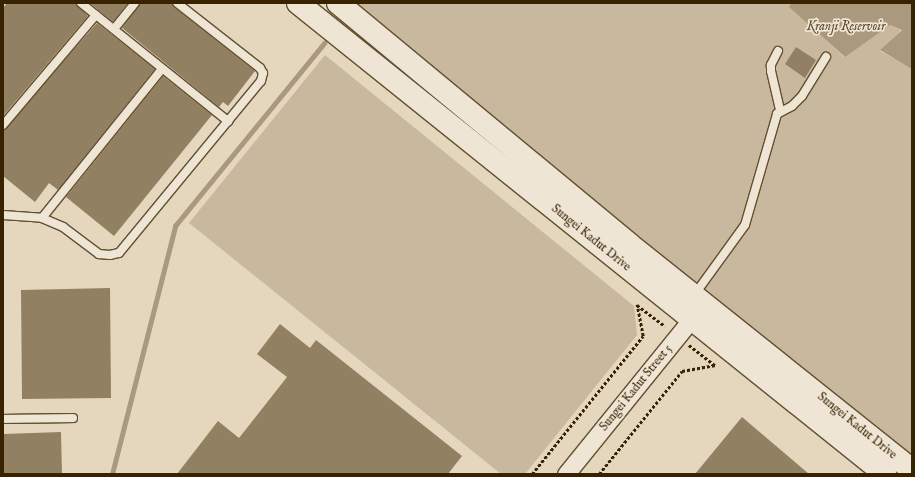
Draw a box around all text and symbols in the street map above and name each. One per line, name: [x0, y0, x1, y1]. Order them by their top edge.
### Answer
water label: Kranji Reservoir: [807, 19, 885, 35]
street label: Sungei Kadut Drive: [548, 202, 634, 274]
street label: Sungei Kadut Street 5: [597, 342, 675, 434]
street label: Sungei Kadut Drive: [814, 390, 900, 462]

